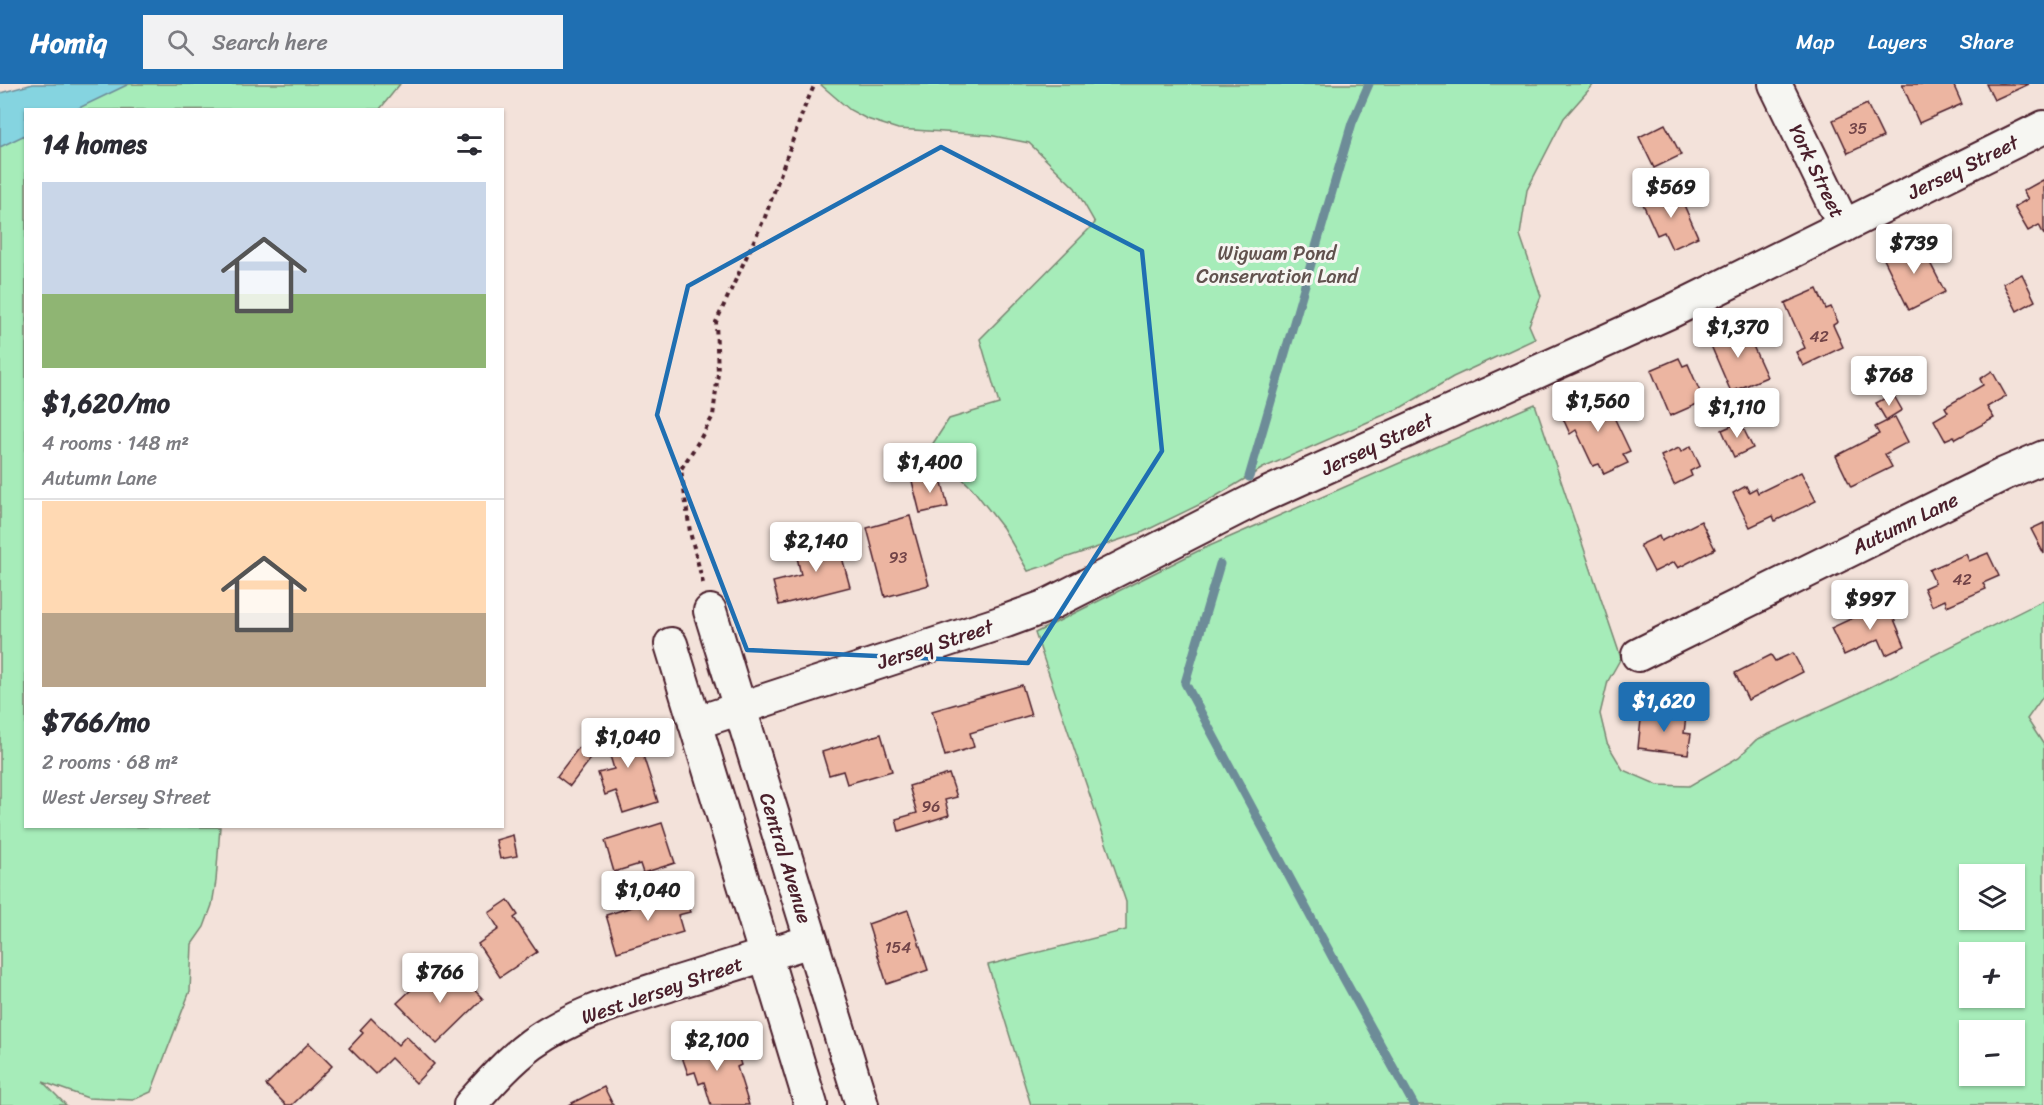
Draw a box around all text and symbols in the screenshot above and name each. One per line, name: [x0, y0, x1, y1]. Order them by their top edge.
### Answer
search box: [143, 15, 563, 69]
text: Homiq: [30, 18, 107, 67]
text: Search here: [212, 23, 328, 62]
text: Map: [1796, 23, 1835, 61]
text: Layers: [1868, 23, 1927, 61]
text: Share: [1960, 23, 2014, 61]
icon: search: [164, 26, 197, 59]
house number: 35: [1849, 114, 1868, 143]
street label: York Street: [1779, 118, 1855, 225]
text: 14 homes: [42, 121, 147, 167]
street label: Jersey Street: [1901, 125, 2026, 210]
icon: filters: [453, 128, 486, 161]
pin: $569: [1635, 168, 1707, 219]
text: $569: [1646, 170, 1696, 205]
icon: home: [210, 221, 318, 329]
pin: $739: [1878, 224, 1950, 275]
text: $739: [1890, 226, 1938, 261]
park label: Wigwam Pond Conservation Land: [1196, 236, 1359, 294]
pin: $1,370: [1689, 308, 1787, 359]
text: $1,370: [1707, 310, 1769, 345]
house number: 42: [1809, 322, 1829, 351]
pin: $768: [1853, 356, 1925, 407]
text: $768: [1865, 358, 1913, 393]
text: $1,620/mo: [42, 380, 170, 426]
pin: $1,560: [1549, 382, 1647, 433]
text: $1,560: [1566, 384, 1630, 419]
pin: $1,110: [1688, 388, 1786, 439]
text: $1,110: [1708, 390, 1766, 425]
street label: Jersey Street: [1314, 403, 1440, 486]
text: 4 rooms · 148 m²: [42, 426, 189, 461]
pin: $1,400: [881, 443, 979, 494]
text: $1,400: [897, 445, 963, 480]
text: Autumn Lane: [42, 461, 157, 496]
street label: Autumn Lane: [1845, 483, 1965, 565]
pin: $2,140: [767, 522, 865, 573]
text: $2,140: [784, 524, 848, 559]
icon: home: [210, 540, 318, 648]
house number: 93: [889, 543, 908, 572]
house number: 42: [1952, 565, 1972, 594]
pin: $997: [1834, 580, 1906, 631]
text: $997: [1845, 582, 1895, 617]
street label: Jersey Street: [872, 609, 999, 680]
pin: $1,620: [1615, 682, 1713, 733]
text: $1,620: [1633, 684, 1695, 719]
text: $766/mo: [42, 699, 150, 745]
pin: $1,040: [579, 718, 677, 769]
text: $1,040: [595, 720, 661, 755]
text: 2 rooms · 68 m²: [42, 745, 178, 780]
text: West Jersey Street: [42, 780, 211, 815]
street label: Central Avenue: [749, 788, 822, 928]
house number: 96: [922, 792, 940, 821]
map controls: [1959, 864, 2025, 1086]
button: layers: [1959, 864, 2025, 930]
pin: $1,040: [599, 871, 697, 922]
text: $1,040: [615, 873, 681, 908]
house number: 154: [885, 933, 911, 962]
button: +: [1959, 942, 2025, 1008]
street label: West Jersey Street: [576, 946, 748, 1035]
pin: $766: [404, 953, 476, 1004]
text: $766: [416, 955, 464, 990]
button: −: [1959, 1020, 2025, 1086]
pin: $2,100: [668, 1021, 766, 1072]
text: $2,100: [685, 1023, 749, 1058]

